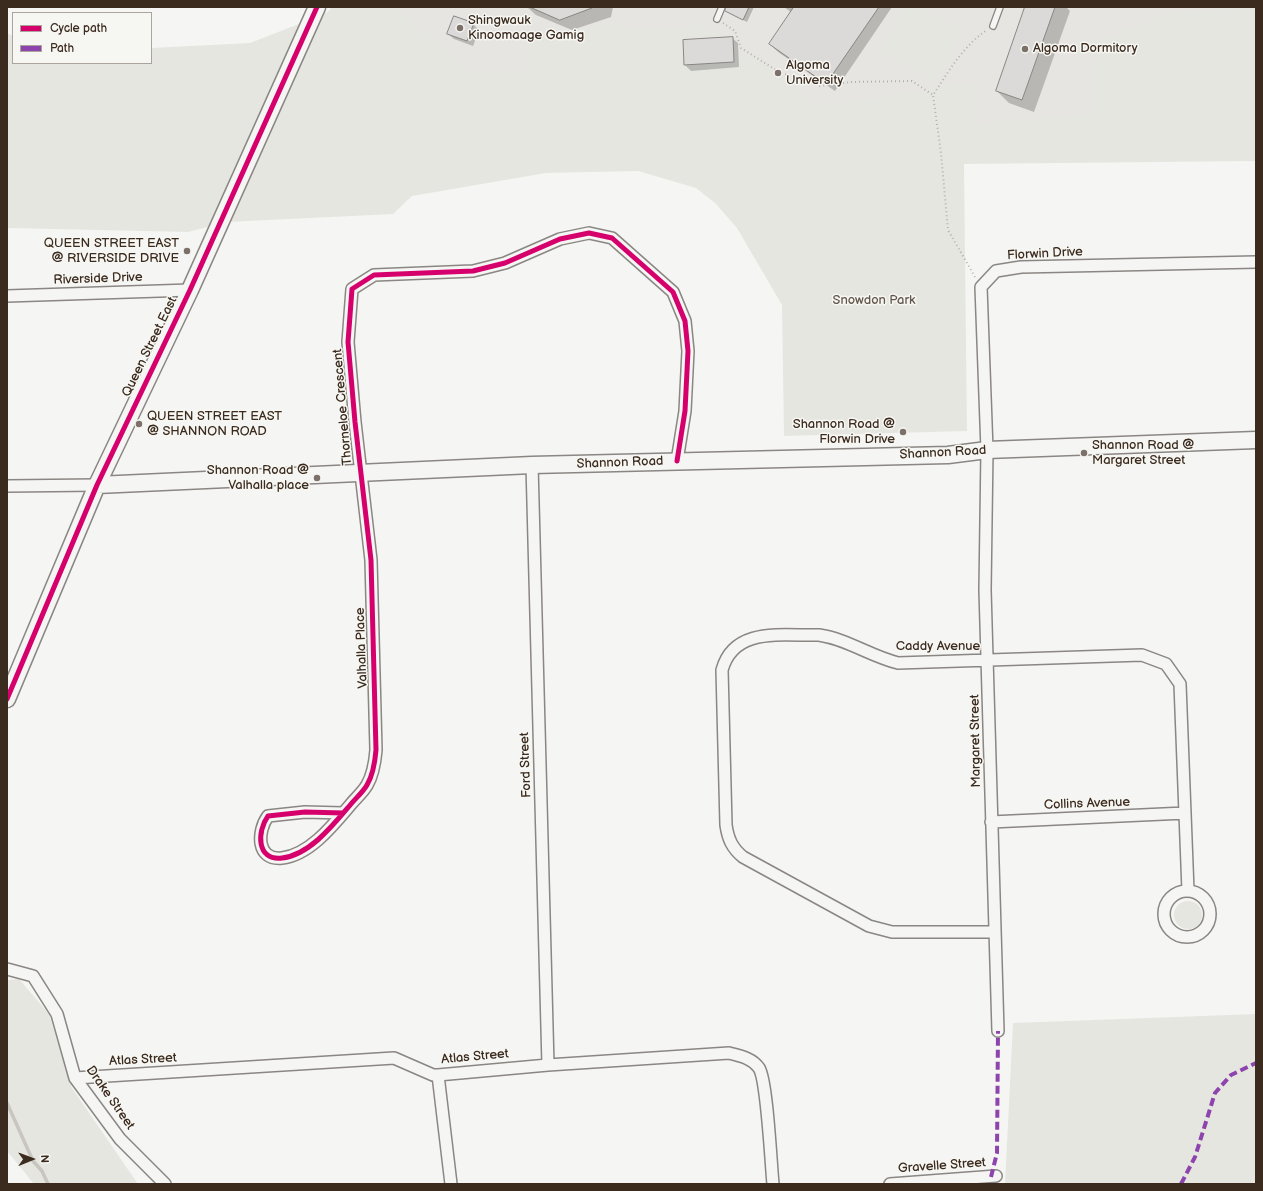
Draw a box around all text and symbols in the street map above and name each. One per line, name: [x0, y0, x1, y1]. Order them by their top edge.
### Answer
legend: [12, 12, 152, 64]
place label: Shingwauk Kinoomaage Gamig: [468, 13, 584, 44]
text: Cycle path: [50, 21, 107, 36]
marker: Shingwauk Kinoomaage Gamig: [455, 23, 465, 33]
text: Path: [50, 41, 74, 56]
place label: Algoma Dormitory: [1033, 41, 1138, 57]
marker: Algoma Dormitory: [1020, 44, 1030, 54]
place label: Algoma University: [786, 58, 843, 89]
marker: Algoma University: [773, 68, 783, 78]
place label: QUEEN STREET EAST @ RIVERSIDE DRIVE: [44, 236, 179, 267]
street label: Florwin Drive: [1007, 244, 1083, 264]
marker: QUEEN STREET EAST @ RIVERSIDE DRIVE: [182, 246, 192, 256]
street label: Riverside Drive: [53, 270, 143, 288]
park label: Snowdon Park: [833, 293, 915, 309]
street label: Queen Street East: [119, 295, 181, 399]
street label: Thorneloe Crescent: [330, 348, 356, 466]
place label: QUEEN STREET EAST @ SHANNON ROAD: [147, 409, 282, 440]
place label: Shannon Road @ Florwin Drive: [793, 417, 895, 448]
marker: QUEEN STREET EAST @ SHANNON ROAD: [134, 419, 144, 429]
marker: Shannon Road @ Florwin Drive: [898, 427, 908, 437]
place label: Shannon Road @ Margaret Street: [1092, 438, 1194, 469]
street label: Shannon Road: [899, 443, 987, 463]
marker: Shannon Road @ Margaret Street: [1079, 448, 1089, 458]
street label: Shannon Road: [576, 454, 664, 472]
place label: Shannon Road @ Valhalla place: [207, 463, 309, 494]
marker: Shannon Road @ Valhalla place: [312, 473, 322, 483]
street label: Valhalla Place: [353, 607, 371, 689]
street label: Caddy Avenue: [896, 639, 980, 655]
street label: Margaret Street: [967, 694, 985, 788]
street label: Ford Street: [517, 732, 535, 798]
street label: Collins Avenue: [1044, 795, 1130, 813]
street label: Atlas Street: [441, 1046, 509, 1068]
street label: Atlas Street: [109, 1050, 177, 1070]
street label: Drake Street: [82, 1063, 138, 1133]
north arrow: [12, 1139, 52, 1179]
text: N: [38, 1155, 51, 1163]
street label: Gravelle Street: [898, 1155, 986, 1177]

